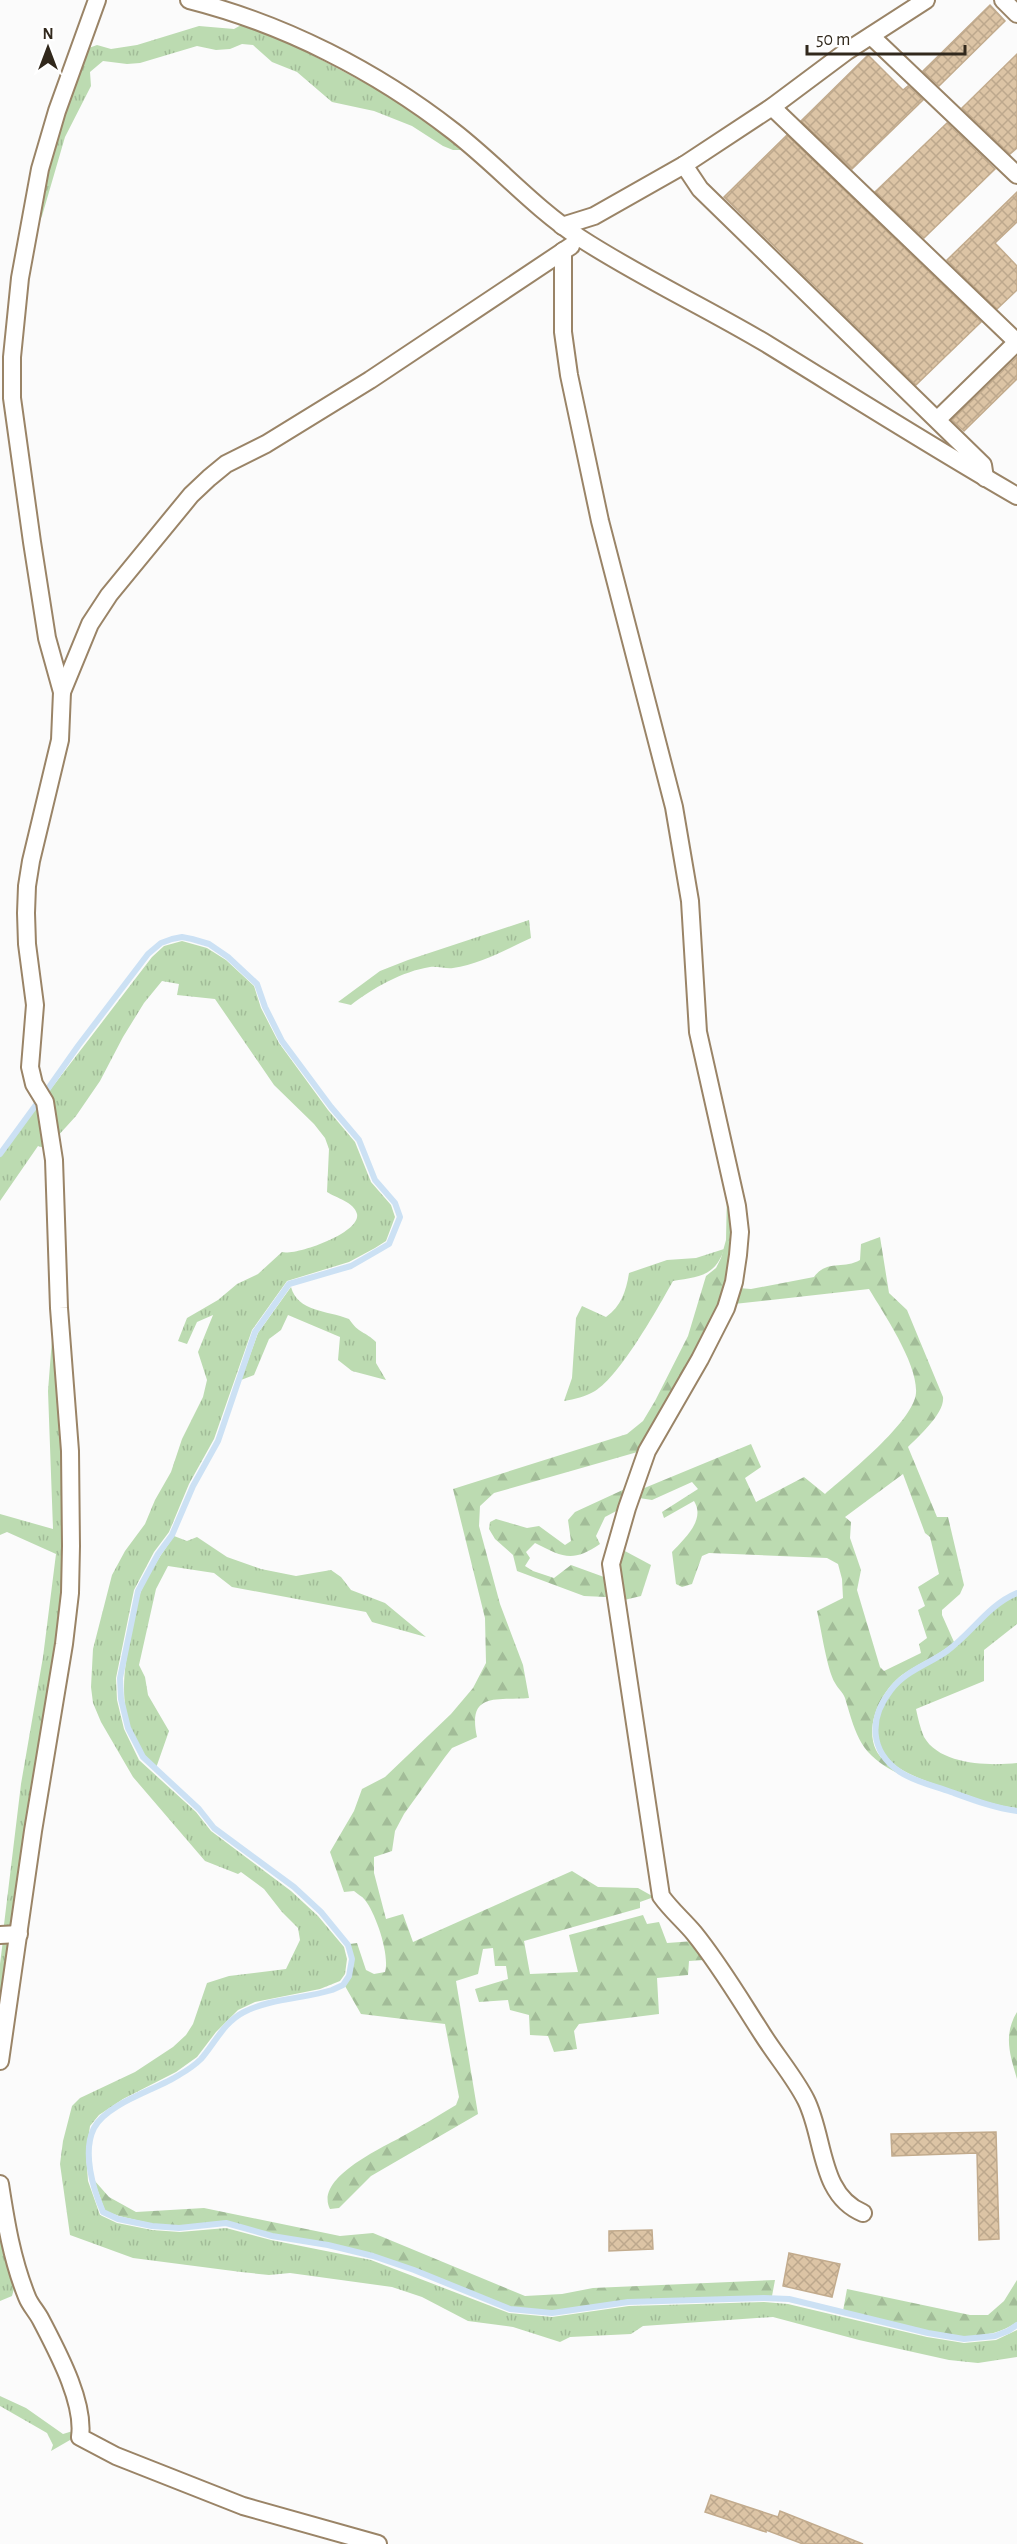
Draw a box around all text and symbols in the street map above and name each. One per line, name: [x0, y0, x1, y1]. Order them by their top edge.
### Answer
north arrow: [18, 18, 78, 78]
scale bar: [807, 18, 964, 56]
text: N: [42, 26, 54, 42]
text: 50 m: [816, 31, 850, 49]

